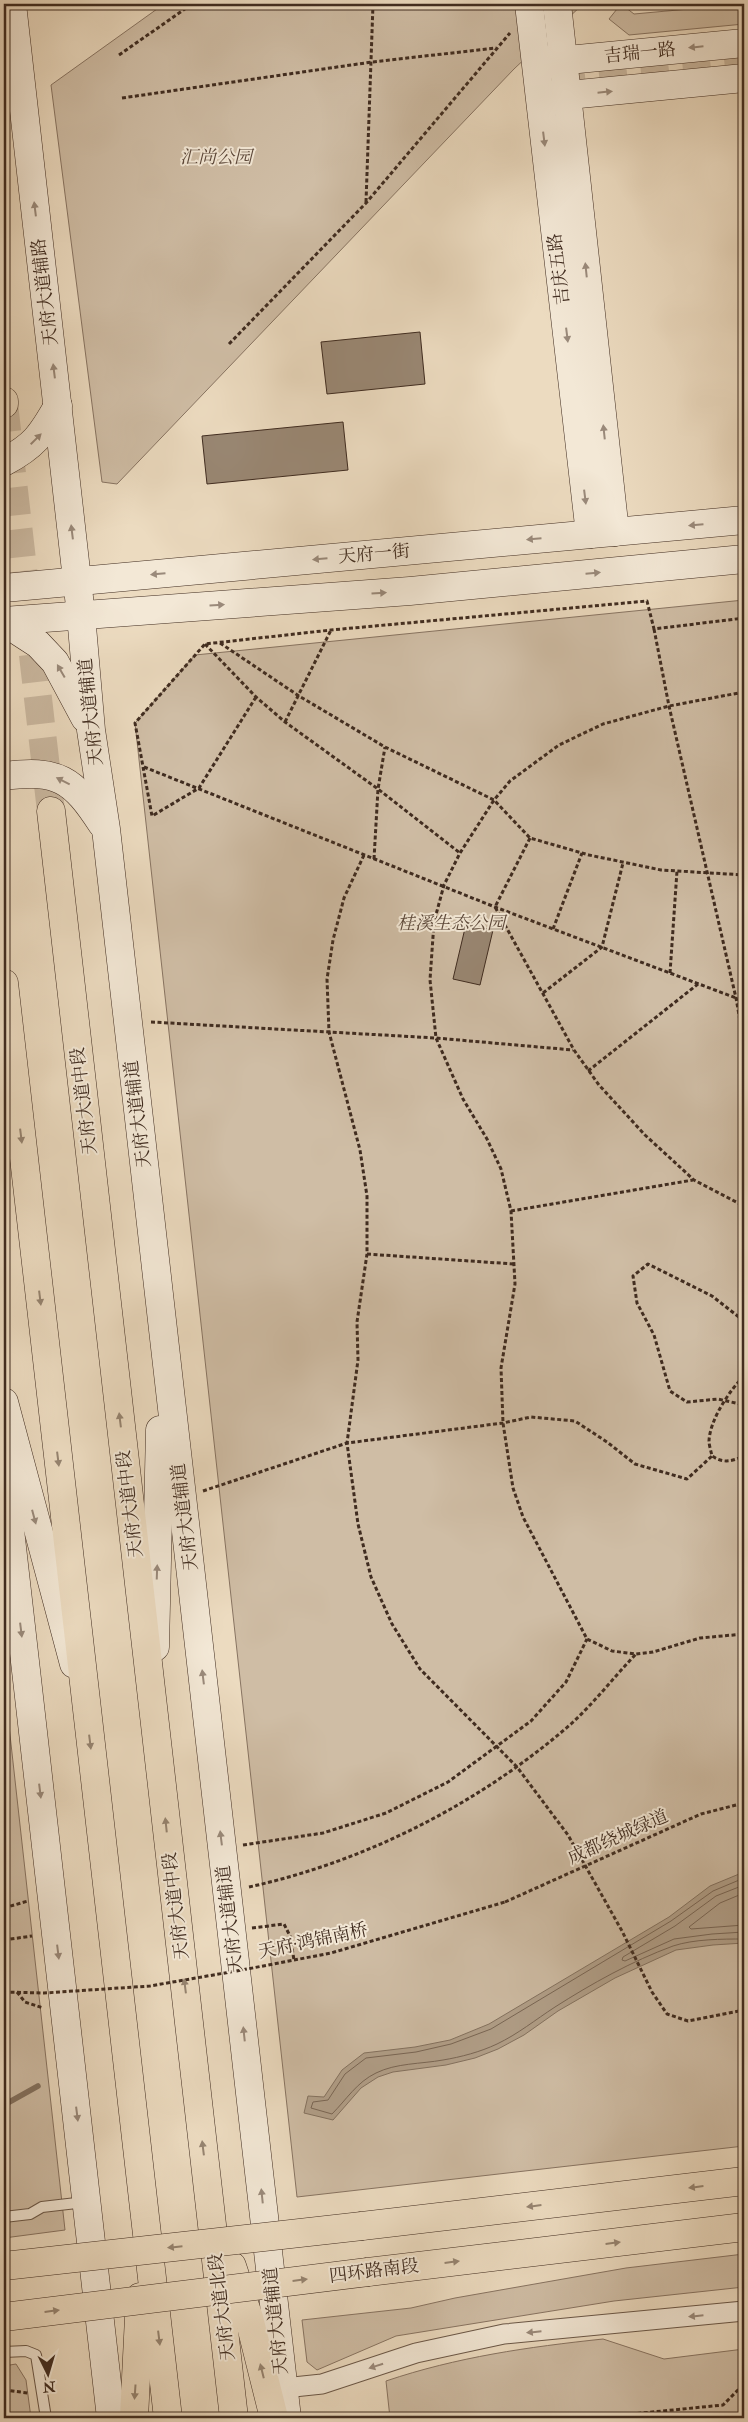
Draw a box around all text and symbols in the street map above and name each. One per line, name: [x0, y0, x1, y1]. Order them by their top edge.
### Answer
street label: 吉瑞一路: [603, 38, 677, 68]
one-way arrow: [687, 43, 703, 51]
one-way arrow: [597, 88, 613, 96]
one-way arrow: [540, 132, 548, 148]
park label: 汇尚公园: [180, 146, 255, 169]
one-way arrow: [31, 201, 39, 217]
street label: 吉庆五路: [543, 232, 575, 306]
street label: 天府大道辅路: [27, 237, 63, 347]
one-way arrow: [582, 262, 590, 278]
one-way arrow: [563, 328, 571, 344]
one-way arrow: [50, 363, 58, 379]
one-way arrow: [600, 423, 608, 439]
one-way arrow: [30, 434, 42, 446]
one-way arrow: [581, 489, 589, 505]
one-way arrow: [687, 521, 703, 529]
one-way arrow: [68, 524, 76, 540]
one-way arrow: [526, 536, 542, 544]
street label: 天府一街: [337, 539, 411, 569]
one-way arrow: [311, 555, 327, 563]
one-way arrow: [586, 569, 602, 577]
one-way arrow: [150, 570, 166, 578]
one-way arrow: [372, 589, 388, 597]
one-way arrow: [209, 600, 225, 608]
street label: 天府大道辅道: [74, 657, 108, 767]
one-way arrow: [56, 665, 65, 678]
one-way arrow: [55, 777, 70, 785]
park label: 桂溪生态公园: [397, 912, 508, 935]
street label: 天府大道中段: [66, 1046, 102, 1156]
street label: 天府大道辅道: [120, 1059, 156, 1169]
one-way arrow: [17, 1128, 25, 1144]
one-way arrow: [36, 1290, 44, 1306]
one-way arrow: [116, 1412, 124, 1428]
street label: 天府大道中段: [112, 1449, 148, 1559]
one-way arrow: [54, 1451, 62, 1467]
street label: 天府大道辅道: [167, 1462, 203, 1572]
one-way arrow: [31, 1510, 39, 1525]
one-way arrow: [153, 1564, 161, 1580]
one-way arrow: [17, 1622, 25, 1638]
one-way arrow: [199, 1668, 207, 1684]
one-way arrow: [86, 1735, 94, 1751]
one-way arrow: [36, 1783, 44, 1799]
street label: 成都绕城绿道: [564, 1805, 672, 1869]
one-way arrow: [162, 1816, 170, 1832]
one-way arrow: [217, 1830, 225, 1846]
street label: 天府大道中段: [158, 1851, 194, 1961]
street label: 天府大道辅道: [212, 1864, 248, 1974]
street label: 天府·鸿锦南桥: [256, 1918, 370, 1964]
one-way arrow: [54, 1945, 62, 1961]
one-way arrow: [181, 1978, 189, 1994]
one-way arrow: [240, 2026, 248, 2042]
one-way arrow: [73, 2106, 81, 2122]
one-way arrow: [199, 2139, 207, 2155]
one-way arrow: [688, 2183, 704, 2191]
one-way arrow: [258, 2188, 266, 2204]
one-way arrow: [526, 2202, 542, 2210]
one-way arrow: [605, 2239, 621, 2247]
one-way arrow: [167, 2243, 183, 2251]
street label: 天府大道北段: [204, 2252, 240, 2362]
street label: 四环路南段: [328, 2254, 420, 2288]
one-way arrow: [444, 2258, 460, 2266]
street label: 天府大道辅道: [259, 2266, 293, 2376]
one-way arrow: [293, 2276, 309, 2284]
one-way arrow: [44, 2307, 60, 2315]
one-way arrow: [687, 2312, 703, 2320]
one-way arrow: [526, 2328, 542, 2336]
one-way arrow: [155, 2331, 163, 2347]
north arrow: [22, 2350, 72, 2400]
one-way arrow: [258, 2363, 266, 2379]
one-way arrow: [368, 2363, 383, 2370]
text: N: [42, 2377, 57, 2396]
one-way arrow: [131, 2384, 139, 2400]

